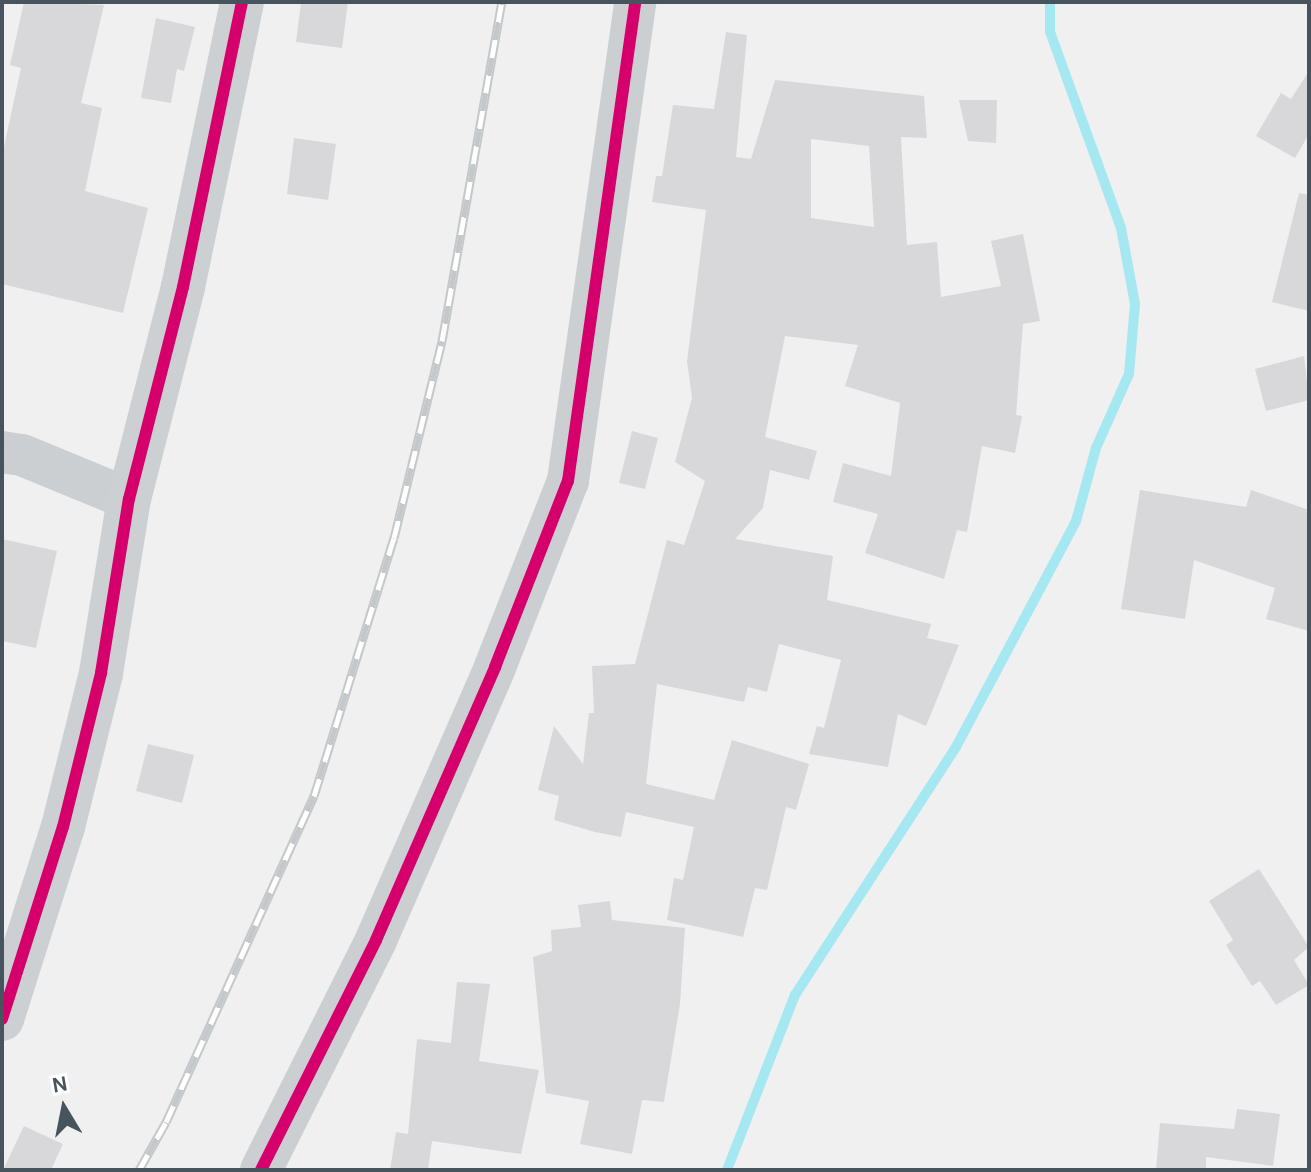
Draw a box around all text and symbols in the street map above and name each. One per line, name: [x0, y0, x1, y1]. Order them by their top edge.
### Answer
north arrow: [24, 1068, 104, 1148]
text: N: [50, 1070, 70, 1099]

